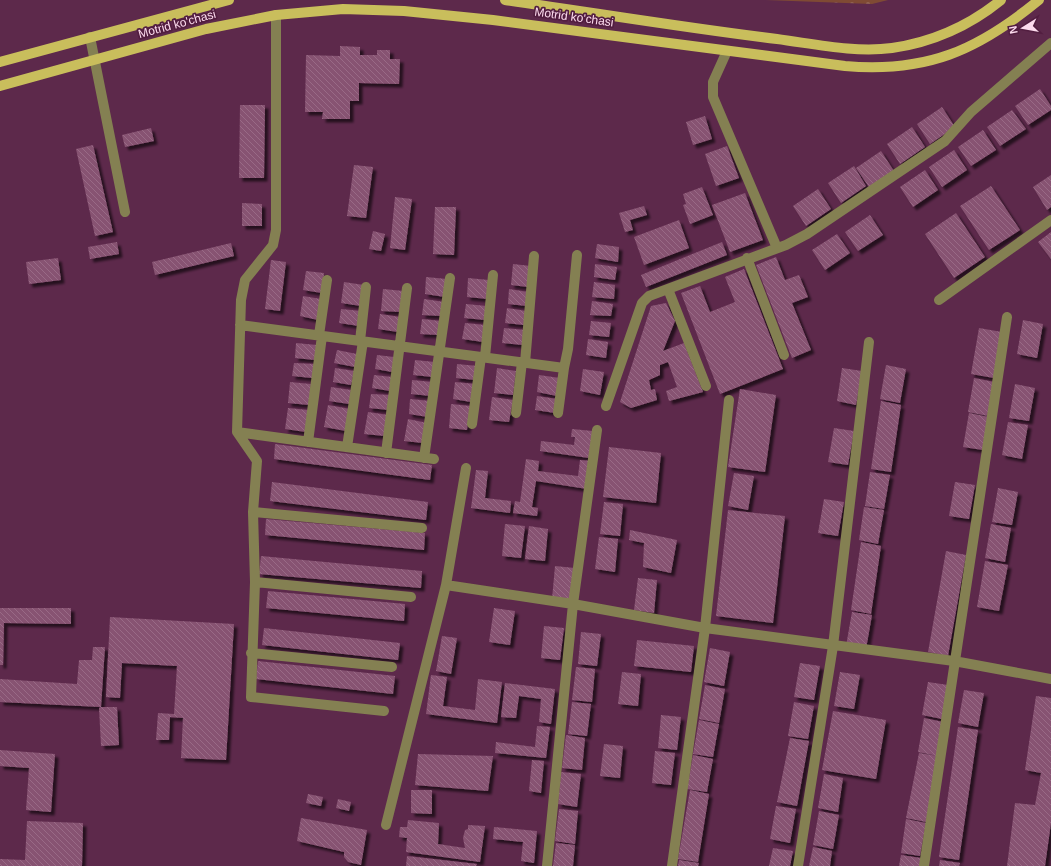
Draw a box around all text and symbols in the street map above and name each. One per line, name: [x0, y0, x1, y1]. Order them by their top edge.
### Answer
street label: Motrid ko'chasi: [534, 5, 614, 29]
street label: Motrid ko'chasi: [137, 7, 217, 41]
north arrow: [1003, 8, 1043, 48]
text: N: [1007, 25, 1020, 35]

